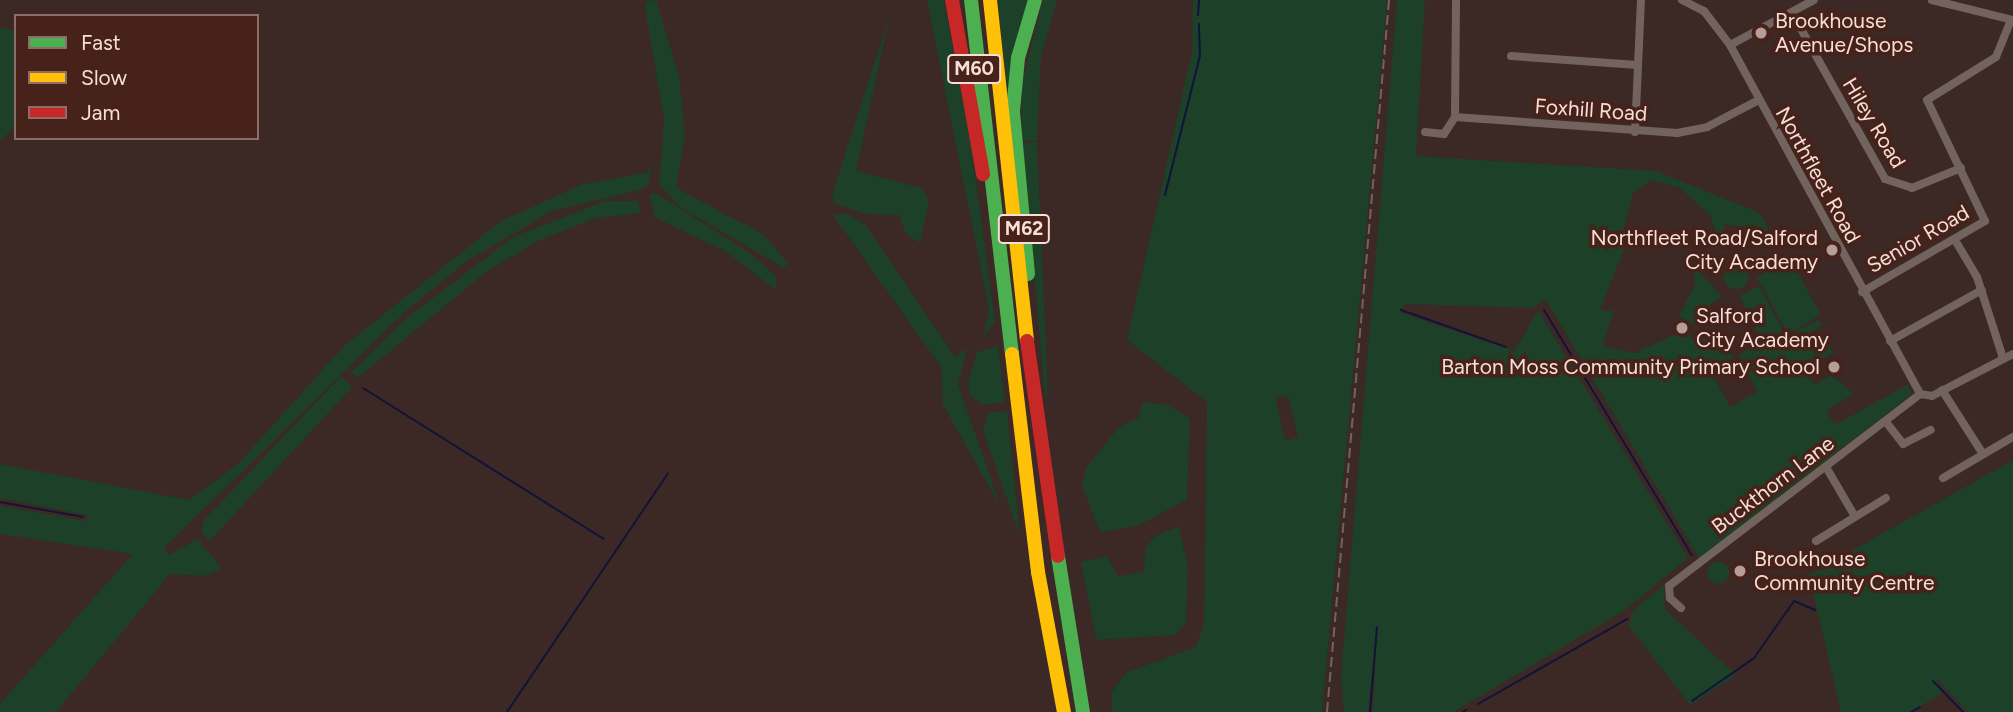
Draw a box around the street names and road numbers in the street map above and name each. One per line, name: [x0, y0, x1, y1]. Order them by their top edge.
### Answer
road number: M60: [946, 54, 1002, 85]
street label: Hiley Road: [1837, 73, 1911, 173]
street label: Foxhill Road: [1534, 94, 1648, 126]
street label: Northfleet Road: [1770, 102, 1866, 248]
street label: Senior Road: [1862, 200, 1974, 278]
road number: M62: [998, 214, 1050, 244]
street label: Buckthorn Lane: [1707, 431, 1839, 539]

